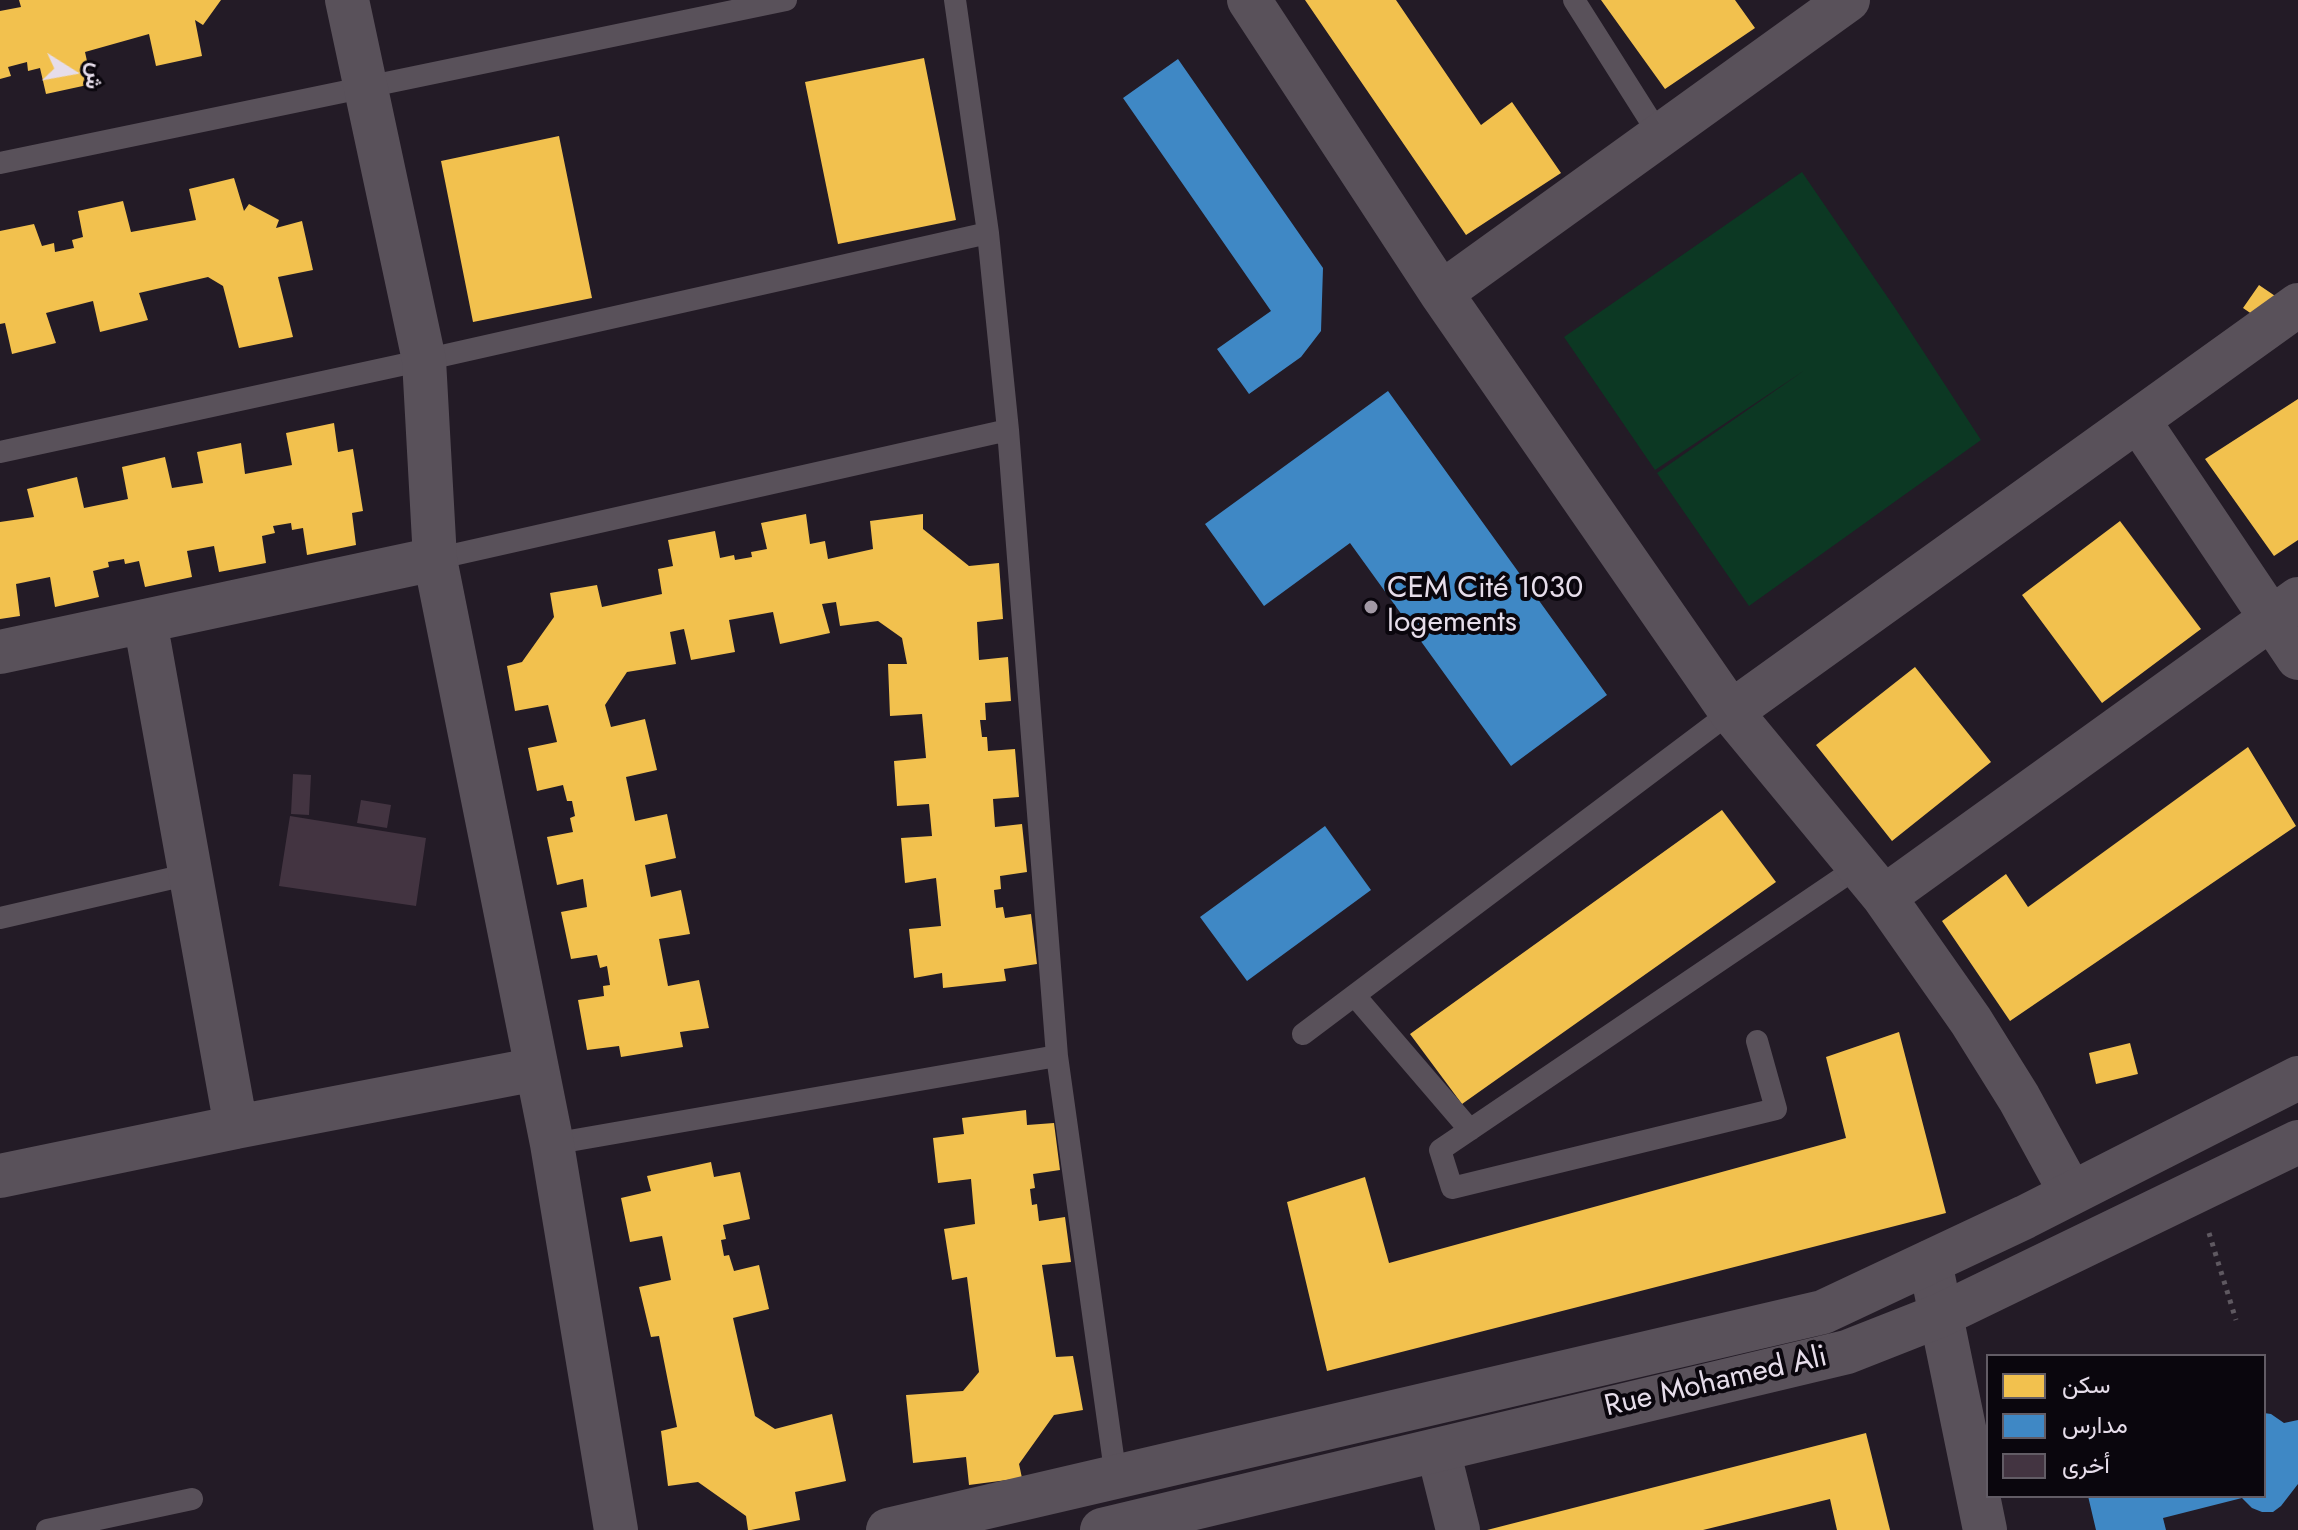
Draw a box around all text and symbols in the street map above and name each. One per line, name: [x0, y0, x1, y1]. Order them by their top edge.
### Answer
north arrow: [32, 32, 112, 112]
text: ش: [77, 61, 114, 93]
place label: CEM Cité 1030 logements: [1387, 572, 1583, 642]
marker: CEM Cité 1030 logements: [1362, 598, 1380, 616]
street label: Rue Mohamed Ali: [1601, 1340, 1831, 1426]
legend: [1986, 1354, 2266, 1498]
text: سكن: [2062, 1367, 2111, 1402]
text: مدارس: [2062, 1407, 2128, 1442]
text: أخرى: [2062, 1447, 2110, 1482]

